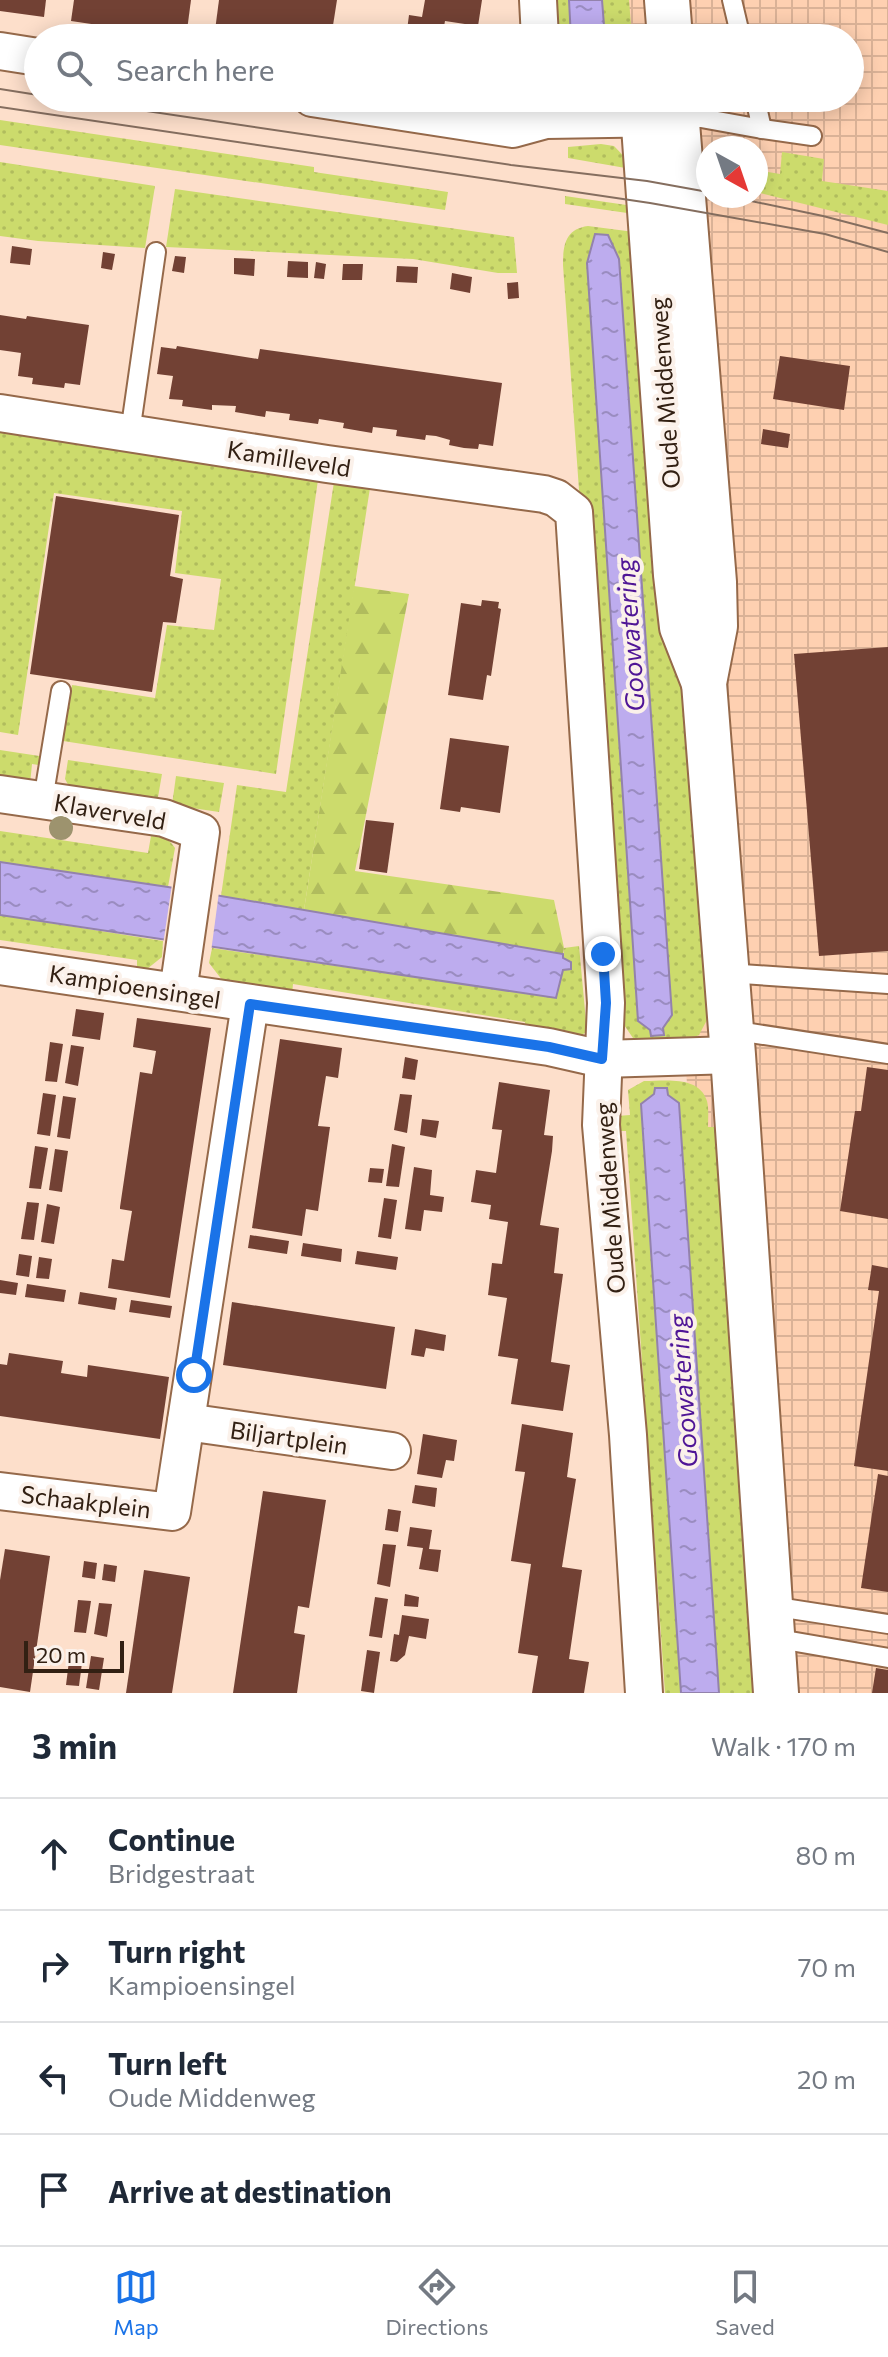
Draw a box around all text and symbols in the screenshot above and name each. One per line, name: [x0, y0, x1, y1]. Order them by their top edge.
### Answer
search box: [24, 24, 864, 112]
icon: search: [52, 46, 96, 90]
text: Search here: [116, 50, 275, 87]
north arrow: [696, 136, 768, 208]
street label: Oude Middenweg: [643, 296, 685, 490]
street label: Kamilleveld: [225, 434, 353, 482]
water label: Goowatering: [608, 556, 650, 713]
street label: Klaverveld: [52, 787, 168, 835]
route end: [585, 936, 621, 972]
street label: Kampioensingel: [47, 958, 223, 1014]
street label: Oude Middenweg: [588, 1101, 630, 1295]
water label: Goowatering: [661, 1312, 703, 1469]
route start: [176, 1357, 212, 1393]
street label: Biljartplein: [228, 1414, 350, 1460]
street label: Schaakplein: [19, 1479, 153, 1523]
scale bar: [24, 1637, 124, 1673]
text: 20 m: [36, 1641, 86, 1668]
text: 3 min: [32, 1724, 117, 1766]
text: Walk · 170 m: [711, 1730, 856, 1761]
text: Continue: [108, 1820, 235, 1857]
icon: ahead: [32, 1832, 76, 1876]
text: 80 m: [796, 1839, 856, 1870]
text: Bridgestraat: [108, 1857, 255, 1888]
text: Turn right: [108, 1932, 245, 1969]
icon: right: [32, 1944, 76, 1988]
text: 70 m: [798, 1951, 856, 1982]
text: Kampioensingel: [108, 1969, 296, 2000]
text: Turn left: [108, 2044, 227, 2081]
icon: left: [32, 2056, 76, 2100]
text: 20 m: [797, 2063, 856, 2094]
text: Oude Middenweg: [108, 2081, 316, 2112]
icon: arrive: [32, 2168, 76, 2212]
text: Arrive at destination: [108, 2172, 392, 2209]
tab: Map: [113, 2265, 159, 2340]
tab: Directions: [385, 2265, 489, 2340]
tab: Saved: [715, 2265, 775, 2340]

